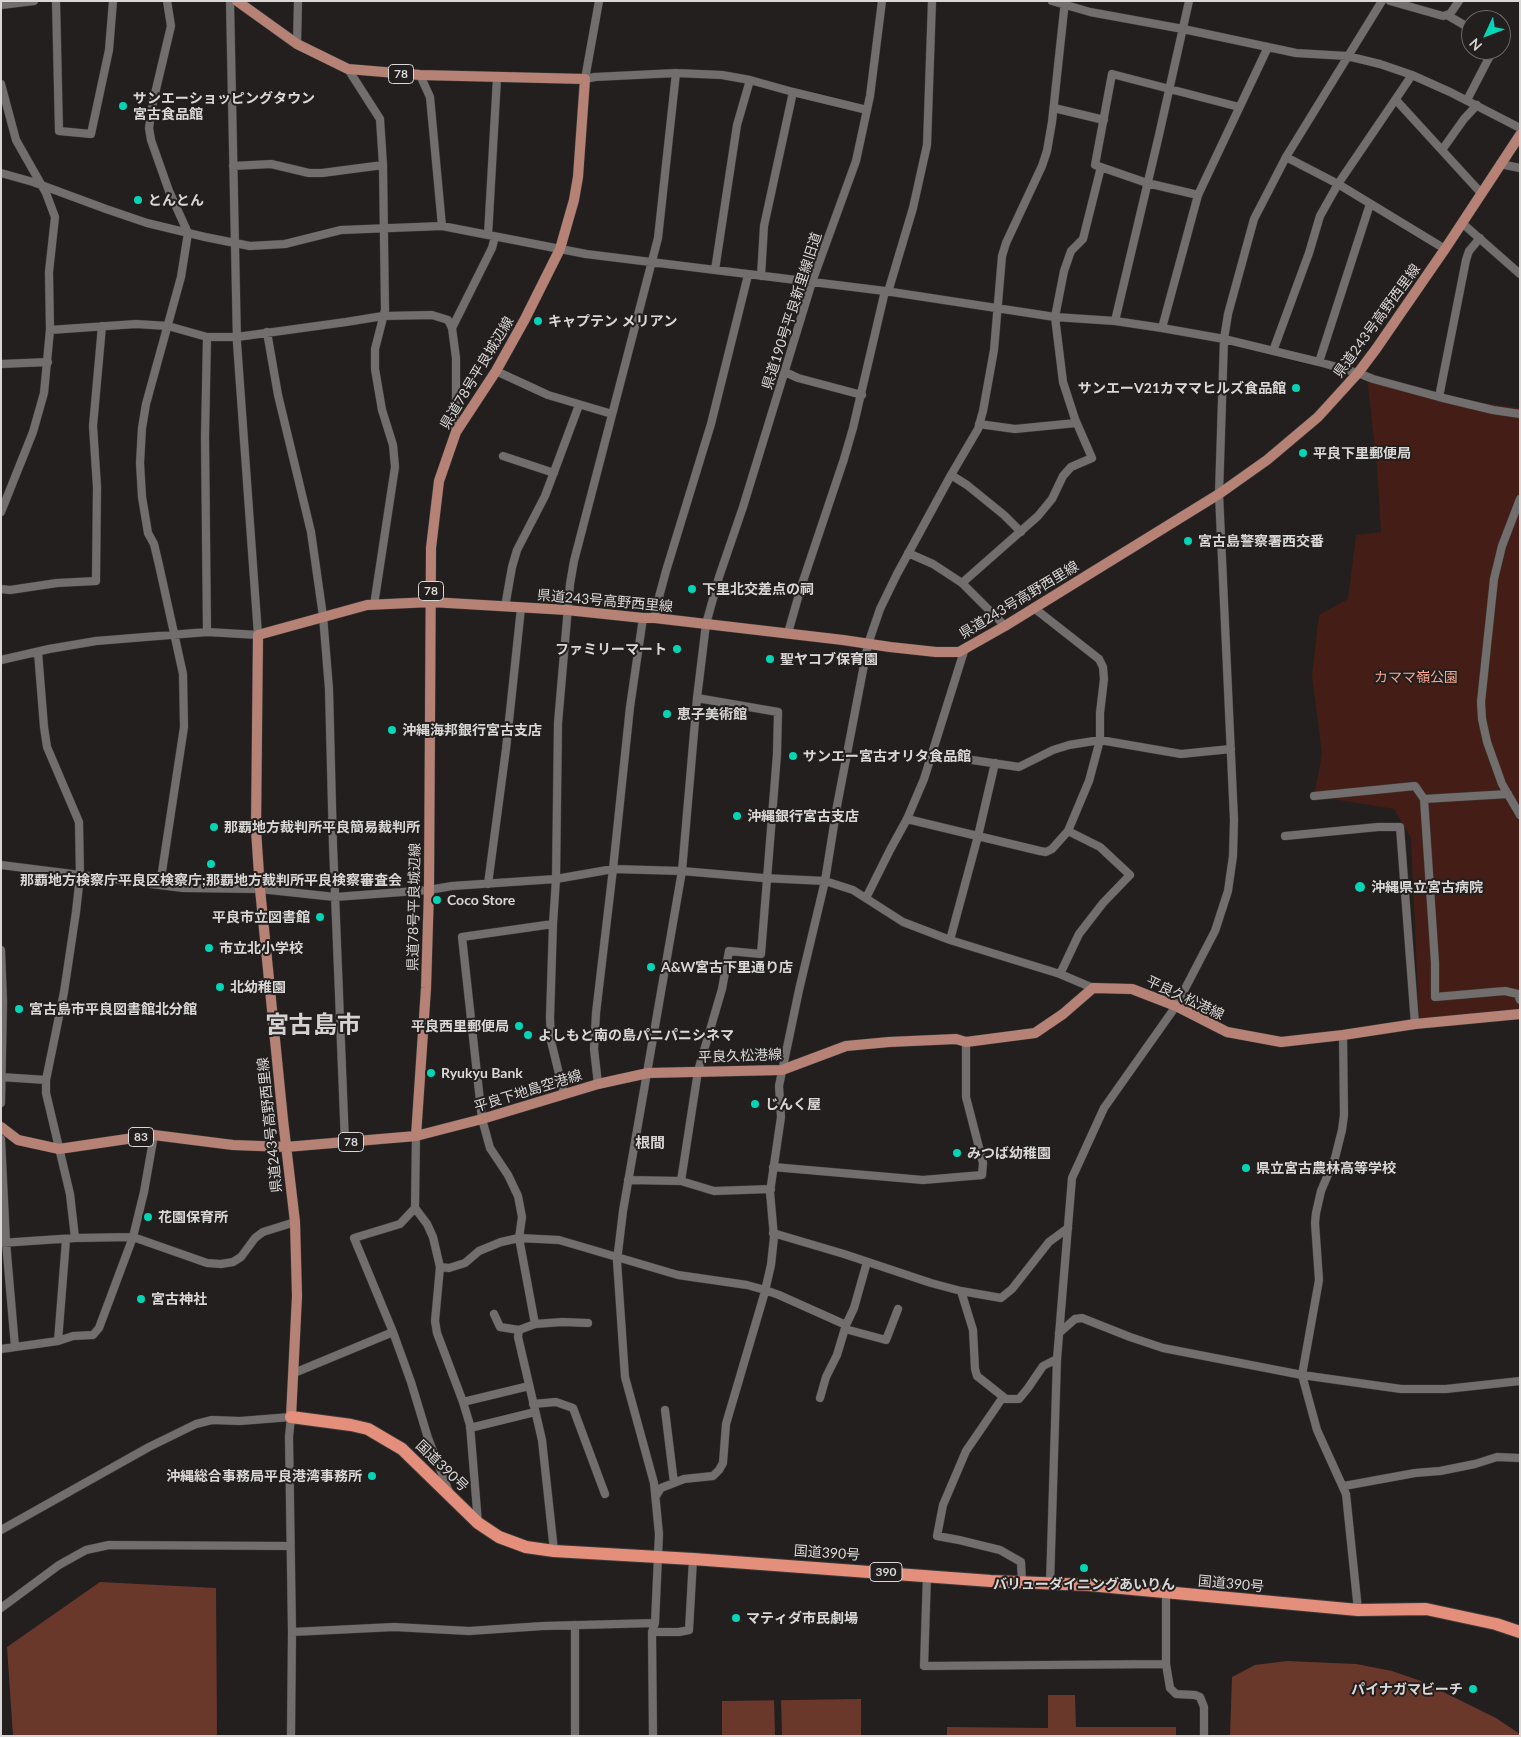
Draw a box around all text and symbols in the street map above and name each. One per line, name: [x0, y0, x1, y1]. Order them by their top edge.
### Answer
north arrow: [1461, 10, 1511, 60]
text: N: [1466, 35, 1485, 55]
road number: 78: [388, 64, 414, 84]
place label: サンエーショッピングタウン 宮古食品館: [133, 90, 315, 122]
marker: サンエーショッピングタウン 宮古食品館: [117, 100, 129, 112]
place label: とんとん: [148, 192, 204, 208]
marker: とんとん: [132, 194, 144, 206]
street label: 県道190号平良新里線旧道: [759, 230, 825, 392]
street label: 県道243号高野西里線: [1330, 261, 1424, 381]
place label: キャプテン メリアン: [548, 313, 677, 329]
street label: 県道78号平良城辺線: [437, 314, 517, 432]
marker: キャプテン メリアン: [532, 315, 544, 327]
place label: サンエーV21カママヒルズ食品館: [1078, 380, 1286, 396]
marker: サンエーV21カママヒルズ食品館: [1290, 382, 1302, 394]
place label: 平良下里郵便局: [1313, 445, 1411, 461]
marker: 平良下里郵便局: [1297, 447, 1309, 459]
place label: 宮古島警察署西交番: [1198, 533, 1324, 549]
marker: 宮古島警察署西交番: [1182, 535, 1194, 547]
street label: 県道243号高野西里線: [956, 558, 1082, 642]
place label: 下里北交差点の祠: [702, 581, 814, 597]
road number: 78: [418, 582, 444, 600]
marker: 下里北交差点の祠: [686, 583, 698, 595]
street label: 県道243号高野西里線: [536, 587, 674, 615]
place label: ファミリーマート: [555, 641, 667, 657]
marker: ファミリーマート: [671, 643, 683, 655]
place label: 聖ヤコブ保育園: [780, 651, 878, 667]
marker: 聖ヤコブ保育園: [764, 653, 776, 665]
park label: カママ嶺公園: [1374, 669, 1458, 685]
place label: 恵子美術館: [677, 706, 747, 722]
marker: 恵子美術館: [661, 708, 673, 720]
place label: 沖縄海邦銀行宮古支店: [402, 722, 542, 738]
marker: 沖縄海邦銀行宮古支店: [386, 724, 398, 736]
place label: サンエー宮古オリタ食品館: [803, 748, 971, 764]
marker: サンエー宮古オリタ食品館: [787, 750, 799, 762]
place label: 沖縄銀行宮古支店: [747, 808, 859, 824]
marker: 沖縄銀行宮古支店: [731, 810, 743, 822]
place label: 那覇地方裁判所平良簡易裁判所: [224, 819, 420, 835]
marker: 那覇地方裁判所平良簡易裁判所: [208, 821, 220, 833]
street label: 県道78号平良城辺線: [404, 843, 424, 971]
marker: 那覇地方検察庁平良区検察庁;那覇地方裁判所平良検察審査会: [205, 858, 217, 870]
place label: 那覇地方検察庁平良区検察庁;那覇地方裁判所平良検察審査会: [20, 872, 402, 888]
place label: 沖縄県立宮古病院: [1371, 879, 1483, 895]
marker: 沖縄県立宮古病院: [1353, 880, 1367, 894]
place label: Coco Store: [447, 892, 515, 908]
marker: Coco Store: [431, 894, 443, 906]
place label: 平良市立図書館: [212, 909, 310, 925]
marker: 平良市立図書館: [314, 911, 326, 923]
place label: 市立北小学校: [219, 940, 303, 956]
marker: 市立北小学校: [203, 942, 215, 954]
place label: A&W宮古下里通り店: [661, 959, 793, 975]
marker: A&W宮古下里通り店: [645, 961, 657, 973]
street label: 平良久松港線: [1143, 973, 1227, 1023]
place label: 北幼稚園: [230, 979, 286, 995]
marker: 北幼稚園: [214, 981, 226, 993]
place label: 宮古島市平良図書館北分館: [29, 1001, 197, 1017]
marker: 宮古島市平良図書館北分館: [13, 1003, 25, 1015]
district label: 宮古島市: [265, 1011, 361, 1039]
place label: 平良西里郵便局: [411, 1018, 509, 1034]
marker: 平良西里郵便局: [513, 1020, 525, 1032]
place label: よしもと南の島パニパニシネマ: [538, 1027, 734, 1043]
marker: よしもと南の島パニパニシネマ: [522, 1029, 534, 1041]
street label: 平良久松港線: [698, 1046, 782, 1066]
street label: 県道243号高野西里線: [255, 1056, 285, 1194]
place label: Ryukyu Bank: [441, 1065, 523, 1081]
marker: Ryukyu Bank: [425, 1067, 437, 1079]
street label: 平良下地島空港線: [472, 1067, 584, 1115]
place label: じんく屋: [765, 1096, 821, 1112]
marker: じんく屋: [749, 1098, 761, 1110]
road number: 83: [128, 1128, 154, 1146]
road number: 78: [338, 1132, 364, 1152]
district label: 根間: [635, 1134, 665, 1152]
place label: みつば幼稚園: [967, 1145, 1051, 1161]
marker: みつば幼稚園: [951, 1147, 963, 1159]
place label: 県立宮古農林高等学校: [1256, 1160, 1396, 1176]
marker: 県立宮古農林高等学校: [1240, 1162, 1252, 1174]
place label: 花園保育所: [158, 1209, 228, 1225]
marker: 花園保育所: [142, 1211, 154, 1223]
place label: 宮古神社: [151, 1291, 207, 1307]
marker: 宮古神社: [135, 1293, 147, 1305]
street label: 国道390号: [412, 1437, 472, 1495]
place label: 沖縄総合事務局平良港湾事務所: [166, 1468, 362, 1484]
marker: 沖縄総合事務局平良港湾事務所: [366, 1470, 378, 1482]
street label: 国道390号: [793, 1542, 861, 1564]
road number: 390: [870, 1562, 902, 1581]
marker: バリューダイニングあいりん: [1078, 1562, 1090, 1574]
street label: 国道390号: [1197, 1573, 1265, 1595]
place label: バリューダイニングあいりん: [993, 1576, 1175, 1592]
place label: マティダ市民劇場: [746, 1610, 858, 1626]
marker: マティダ市民劇場: [730, 1612, 742, 1624]
place label: パイナガマビーチ: [1351, 1681, 1463, 1697]
marker: パイナガマビーチ: [1467, 1683, 1479, 1695]

